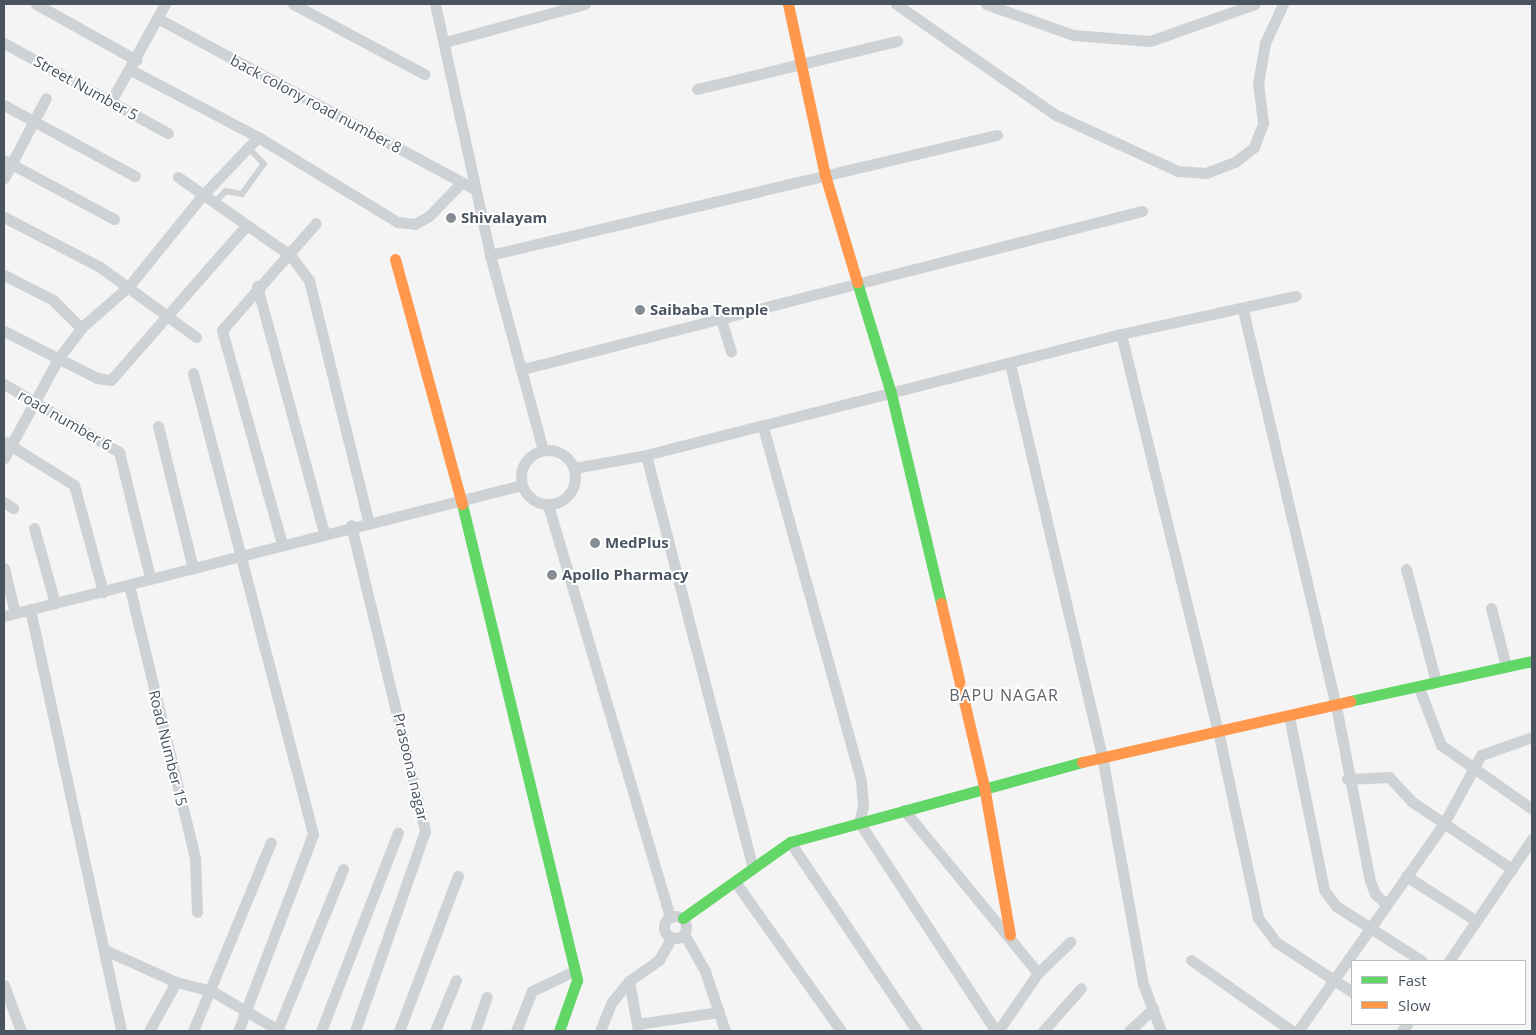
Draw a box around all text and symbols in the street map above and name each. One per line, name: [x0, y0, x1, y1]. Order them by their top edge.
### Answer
street label: back colony road number 8: [227, 51, 405, 157]
street label: Street Number 5: [31, 52, 141, 124]
place label: Shivalayam: [461, 209, 547, 227]
marker: Shivalayam: [445, 212, 457, 224]
place label: Saibaba Temple: [650, 301, 768, 319]
marker: Saibaba Temple: [634, 304, 646, 316]
street label: road number 6: [15, 386, 115, 454]
place label: MedPlus: [605, 534, 669, 552]
marker: MedPlus: [589, 537, 601, 549]
place label: Apollo Pharmacy: [562, 566, 689, 584]
marker: Apollo Pharmacy: [546, 569, 558, 581]
district label: BAPU NAGAR: [948, 685, 1060, 705]
street label: Road Number 15: [145, 688, 191, 808]
street label: Prasoona nagar: [390, 711, 432, 823]
legend: [1351, 960, 1526, 1025]
text: Fast: [1398, 970, 1427, 990]
text: Slow: [1398, 995, 1431, 1015]

